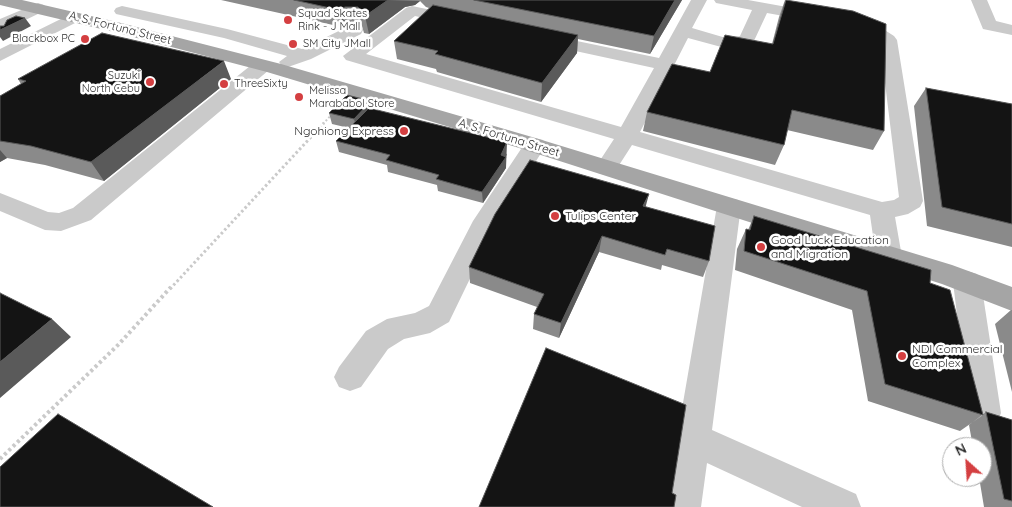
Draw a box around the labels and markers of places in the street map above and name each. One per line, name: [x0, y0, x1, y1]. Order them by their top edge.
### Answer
place label: Squad Skates Rink - J Mall: [298, 7, 367, 33]
marker: Squad Skates Rink - J Mall: [282, 14, 294, 26]
place label: Blackbox PC: [12, 32, 75, 46]
marker: Blackbox PC: [79, 33, 91, 45]
place label: SM City JMall: [303, 37, 371, 51]
marker: SM City JMall: [287, 38, 299, 50]
place label: Suzuki North Cebu: [82, 69, 140, 95]
marker: Suzuki North Cebu: [144, 76, 156, 88]
place label: ThreeSixty: [234, 77, 288, 91]
marker: ThreeSixty: [218, 78, 230, 90]
place label: Melissa Marababol Store: [309, 84, 394, 110]
marker: Melissa Marababol Store: [293, 91, 305, 103]
place label: Ngohiong Express: [294, 124, 394, 138]
marker: Ngohiong Express: [398, 125, 410, 137]
place label: Tulips Center: [565, 209, 636, 223]
marker: Tulips Center: [549, 210, 561, 222]
place label: Good Luck Education and Migration: [771, 233, 889, 261]
marker: Good Luck Education and Migration: [755, 241, 767, 253]
place label: NDI Commercial Complex: [912, 342, 1003, 370]
marker: NDI Commercial Complex: [896, 350, 908, 362]

